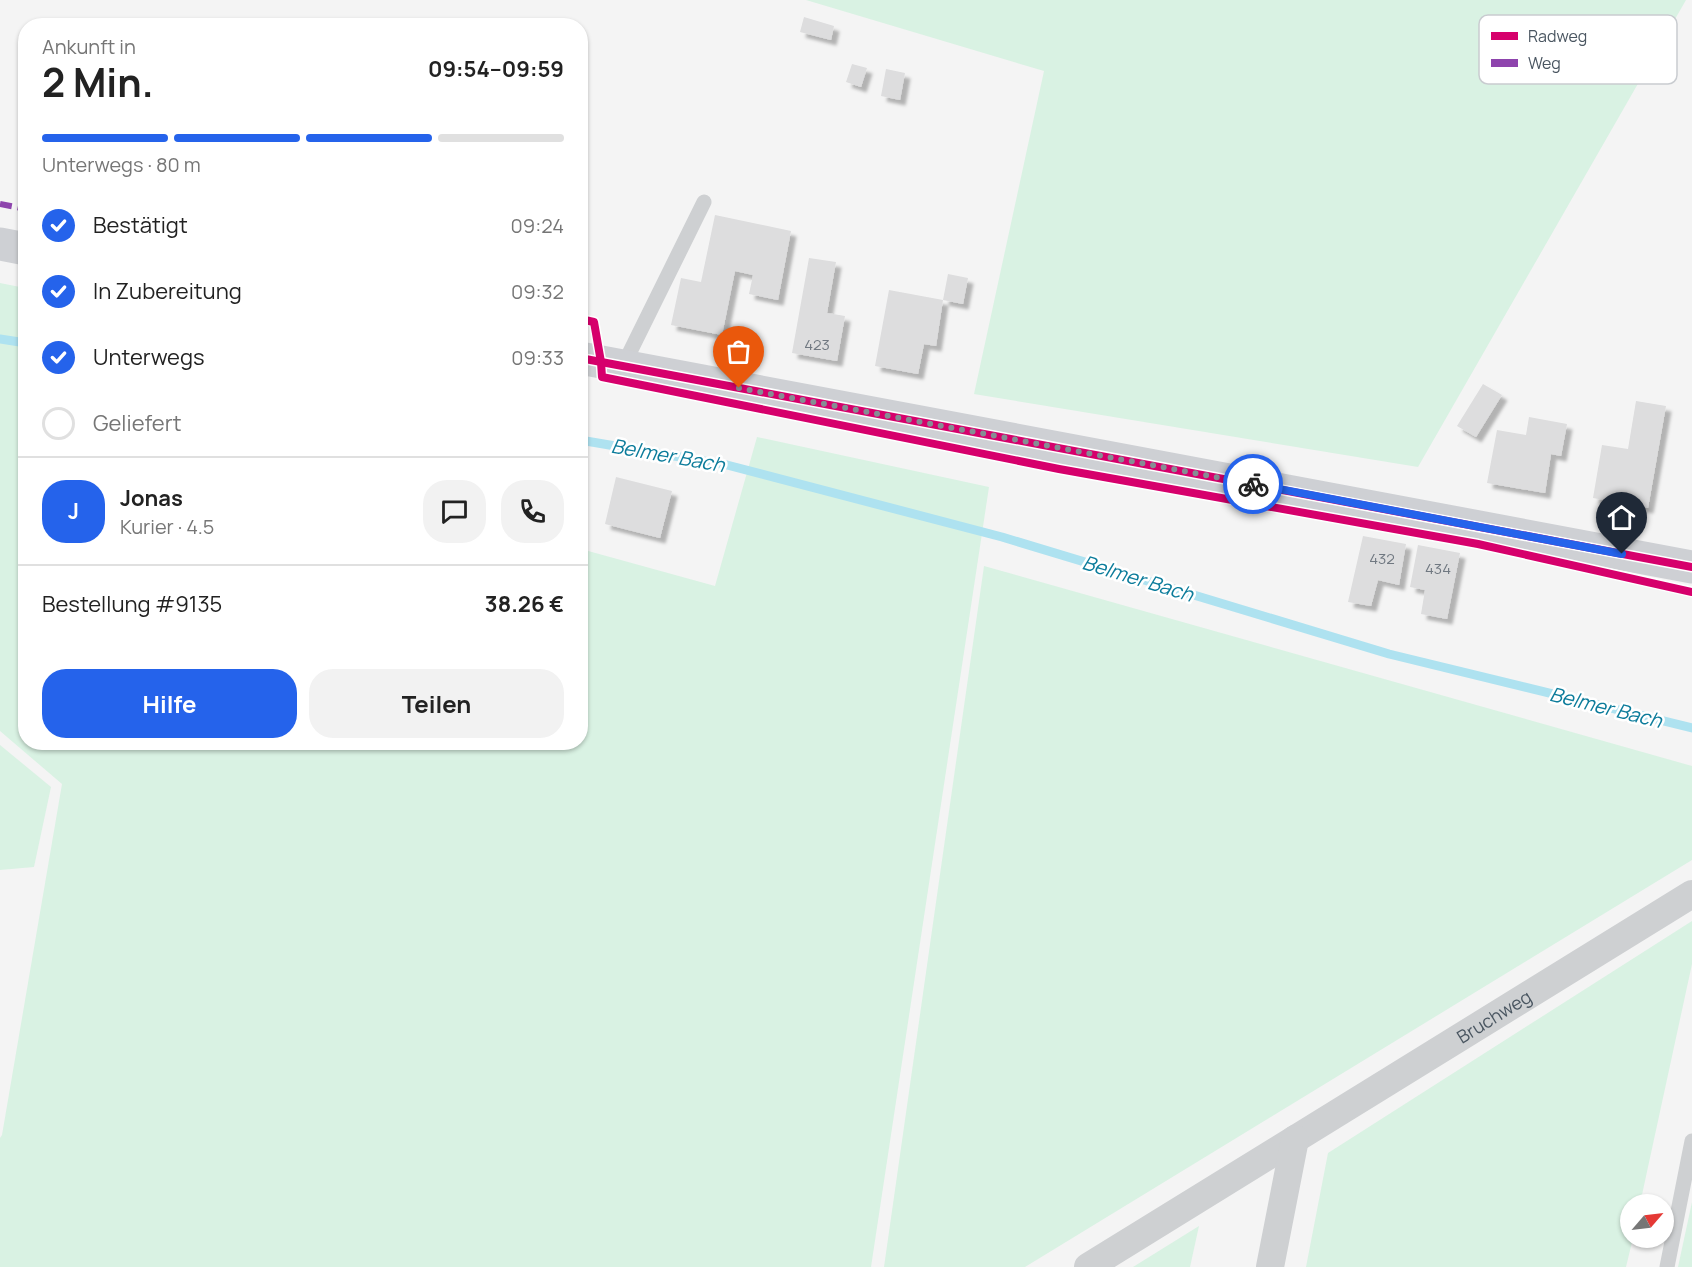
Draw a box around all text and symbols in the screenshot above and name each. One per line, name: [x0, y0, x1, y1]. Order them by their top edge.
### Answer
legend: [1479, 15, 1677, 84]
text: Radweg: [1528, 25, 1587, 47]
text: Ankunft in: [42, 33, 136, 60]
text: Weg: [1528, 52, 1561, 74]
text: 09:54–09:59: [428, 54, 564, 84]
text: 2 Min.: [42, 55, 154, 109]
text: Unterwegs · 80 m: [42, 151, 201, 178]
icon: check: [42, 209, 75, 242]
text: Bestätigt: [93, 210, 188, 240]
text: 09:24: [511, 212, 564, 239]
icon: check: [42, 275, 75, 308]
text: In Zubereitung: [93, 276, 242, 306]
text: 09:32: [511, 278, 564, 305]
pin: [713, 326, 764, 388]
house number: 423: [804, 334, 830, 355]
icon: bag: [722, 335, 755, 368]
icon: check: [42, 341, 75, 374]
text: Unterwegs: [93, 342, 205, 372]
text: 09:33: [511, 344, 564, 371]
text: Geliefert: [93, 408, 181, 438]
water label: Belmer Bach: [609, 432, 728, 478]
courier: [1223, 454, 1283, 514]
icon: bike: [1237, 468, 1270, 501]
button: chat: [423, 480, 486, 543]
button: phone: [501, 480, 564, 543]
text: Jonas: [120, 483, 183, 513]
pin: [1596, 492, 1647, 554]
text: J: [68, 496, 79, 526]
icon: home: [1605, 501, 1638, 534]
text: Kurier · 4.5: [120, 513, 214, 540]
water label: Belmer Bach: [1079, 548, 1198, 608]
house number: 432: [1369, 548, 1395, 569]
house number: 434: [1425, 558, 1451, 579]
text: Bestellung #9135: [42, 589, 222, 619]
text: 38.26 €: [485, 589, 564, 619]
button: Hilfe: [42, 669, 297, 738]
button: Teilen: [309, 669, 564, 738]
water label: Belmer Bach: [1547, 680, 1666, 734]
street label: Bruchweg: [1452, 984, 1536, 1049]
north arrow: [1620, 1194, 1674, 1248]
map controls: [1620, 1194, 1674, 1248]

